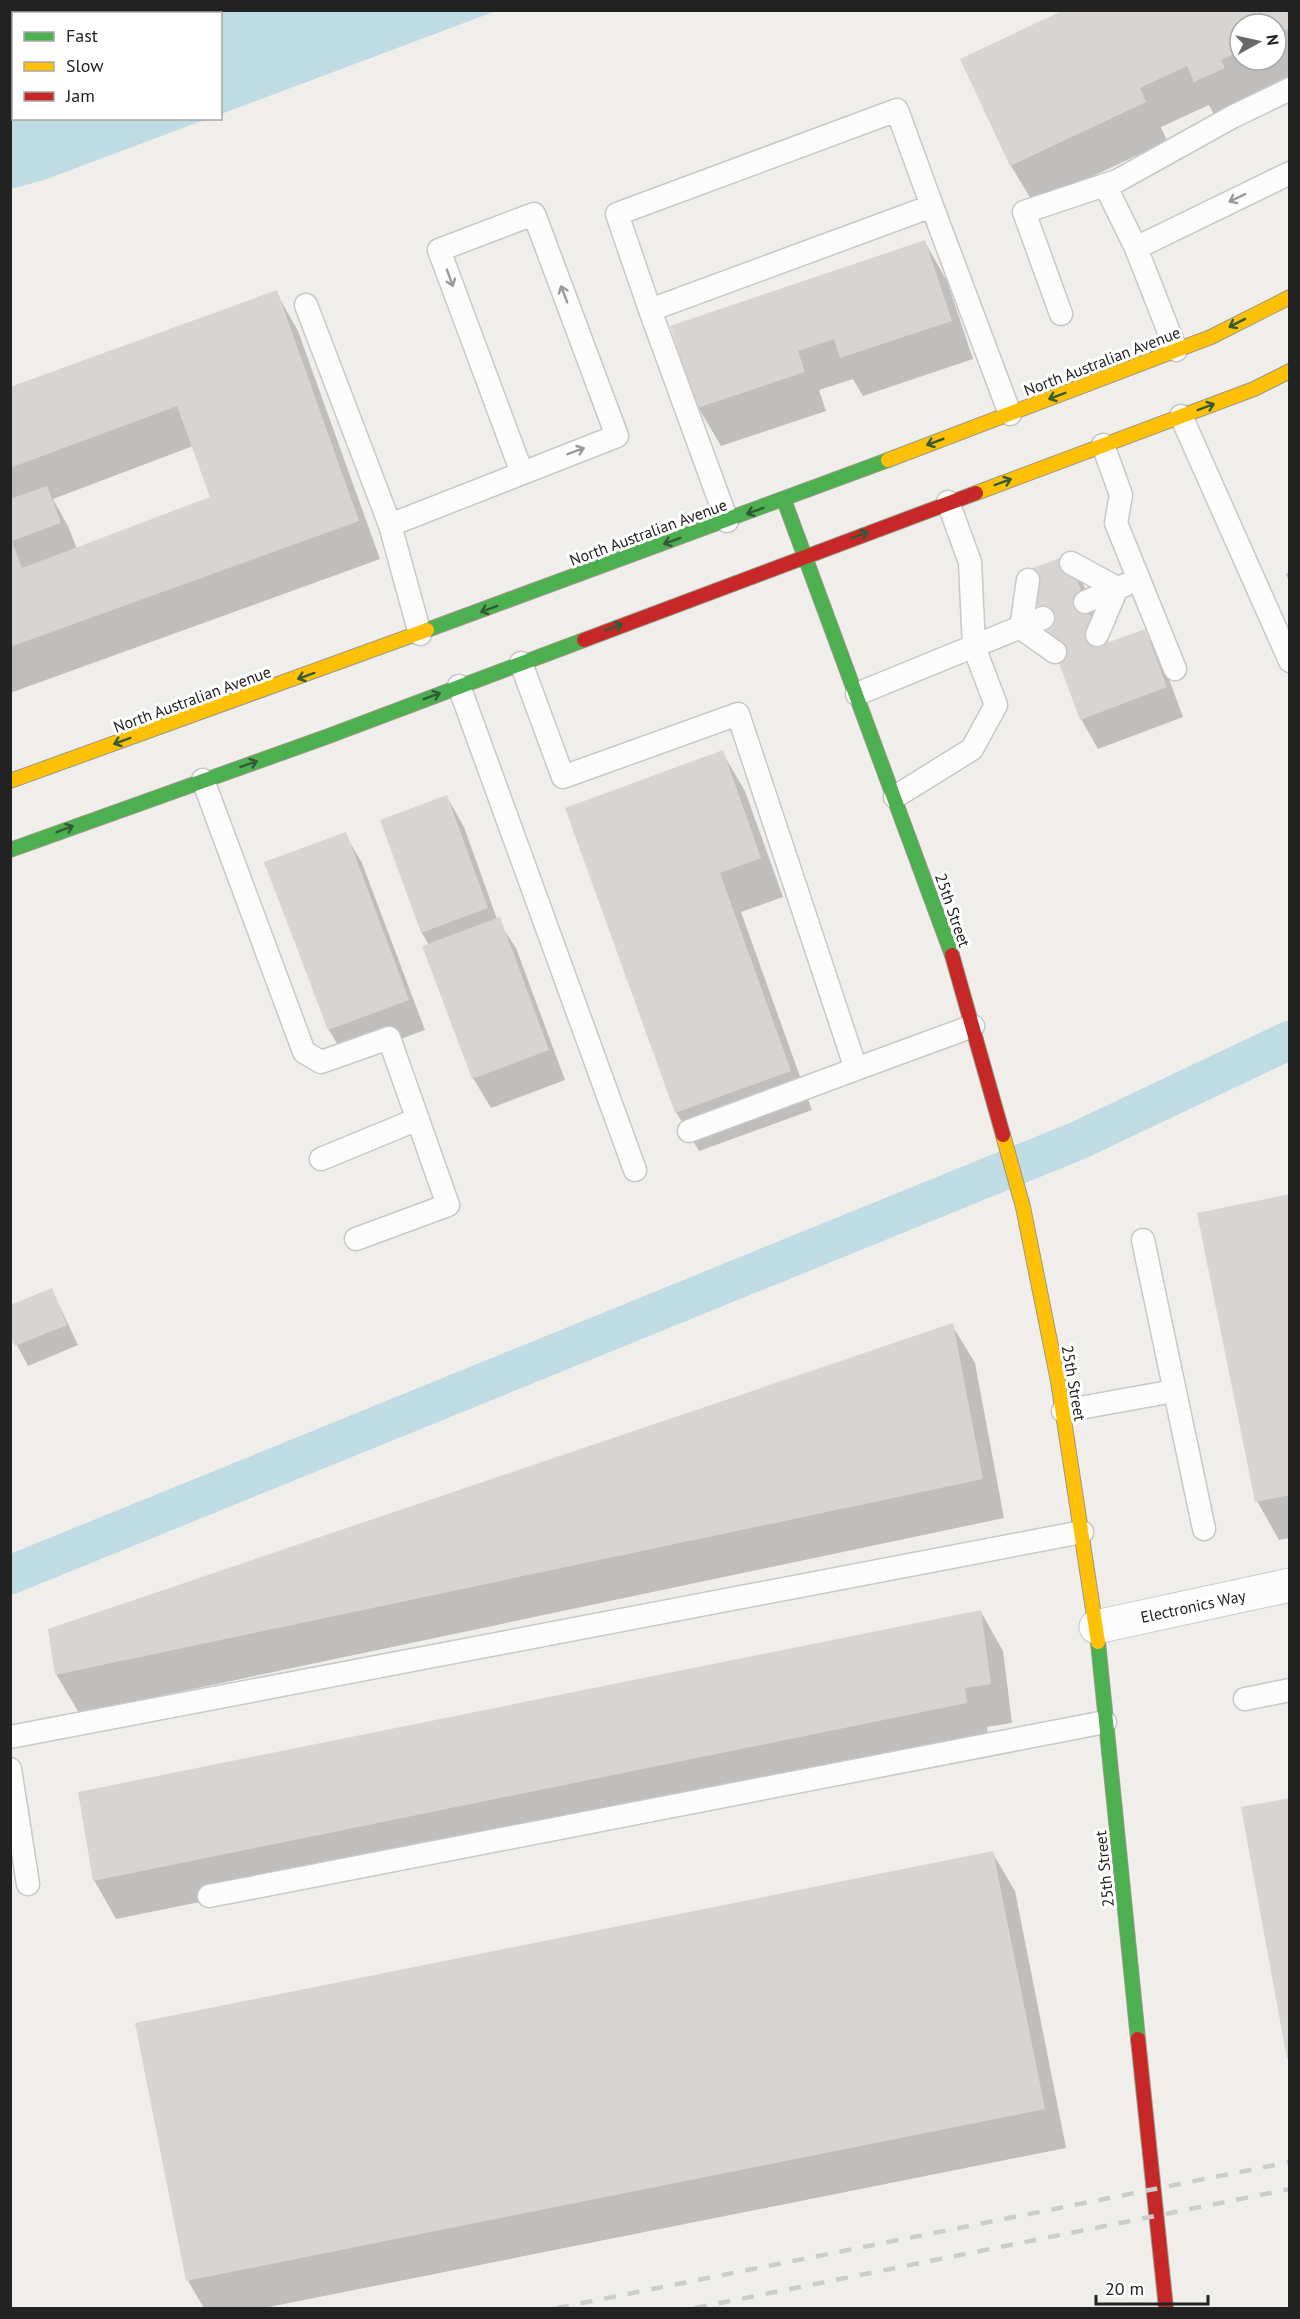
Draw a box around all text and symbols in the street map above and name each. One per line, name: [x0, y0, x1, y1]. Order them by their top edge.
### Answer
legend: [12, 12, 222, 120]
north arrow: [1228, 12, 1288, 72]
text: Fast: [66, 24, 98, 47]
text: N: [1262, 33, 1283, 47]
text: Slow: [66, 54, 104, 77]
text: Jam: [65, 84, 95, 107]
one-way arrow: [1228, 193, 1246, 205]
one-way arrow: [445, 268, 456, 287]
one-way arrow: [558, 285, 569, 304]
one-way arrow: [1229, 318, 1247, 330]
street label: North Australian Avenue: [1021, 322, 1183, 400]
one-way arrow: [1048, 391, 1066, 402]
one-way arrow: [1196, 401, 1214, 412]
one-way arrow: [926, 437, 945, 448]
one-way arrow: [567, 445, 585, 456]
one-way arrow: [993, 476, 1012, 487]
street label: North Australian Avenue: [567, 494, 729, 570]
one-way arrow: [746, 506, 765, 517]
one-way arrow: [850, 529, 869, 540]
one-way arrow: [663, 537, 682, 548]
one-way arrow: [480, 604, 499, 615]
one-way arrow: [604, 621, 623, 632]
street label: North Australian Avenue: [111, 661, 273, 737]
one-way arrow: [297, 671, 316, 682]
one-way arrow: [422, 690, 441, 701]
one-way arrow: [113, 737, 132, 748]
one-way arrow: [239, 757, 258, 768]
one-way arrow: [55, 823, 74, 834]
street label: 25th Street: [931, 870, 975, 950]
street label: 25th Street: [1057, 1343, 1091, 1423]
street label: Electronics Way: [1139, 1585, 1248, 1627]
street label: 25th Street: [1090, 1829, 1118, 1908]
scale bar: [1096, 2268, 1208, 2306]
text: 20 m: [1105, 2277, 1144, 2300]

